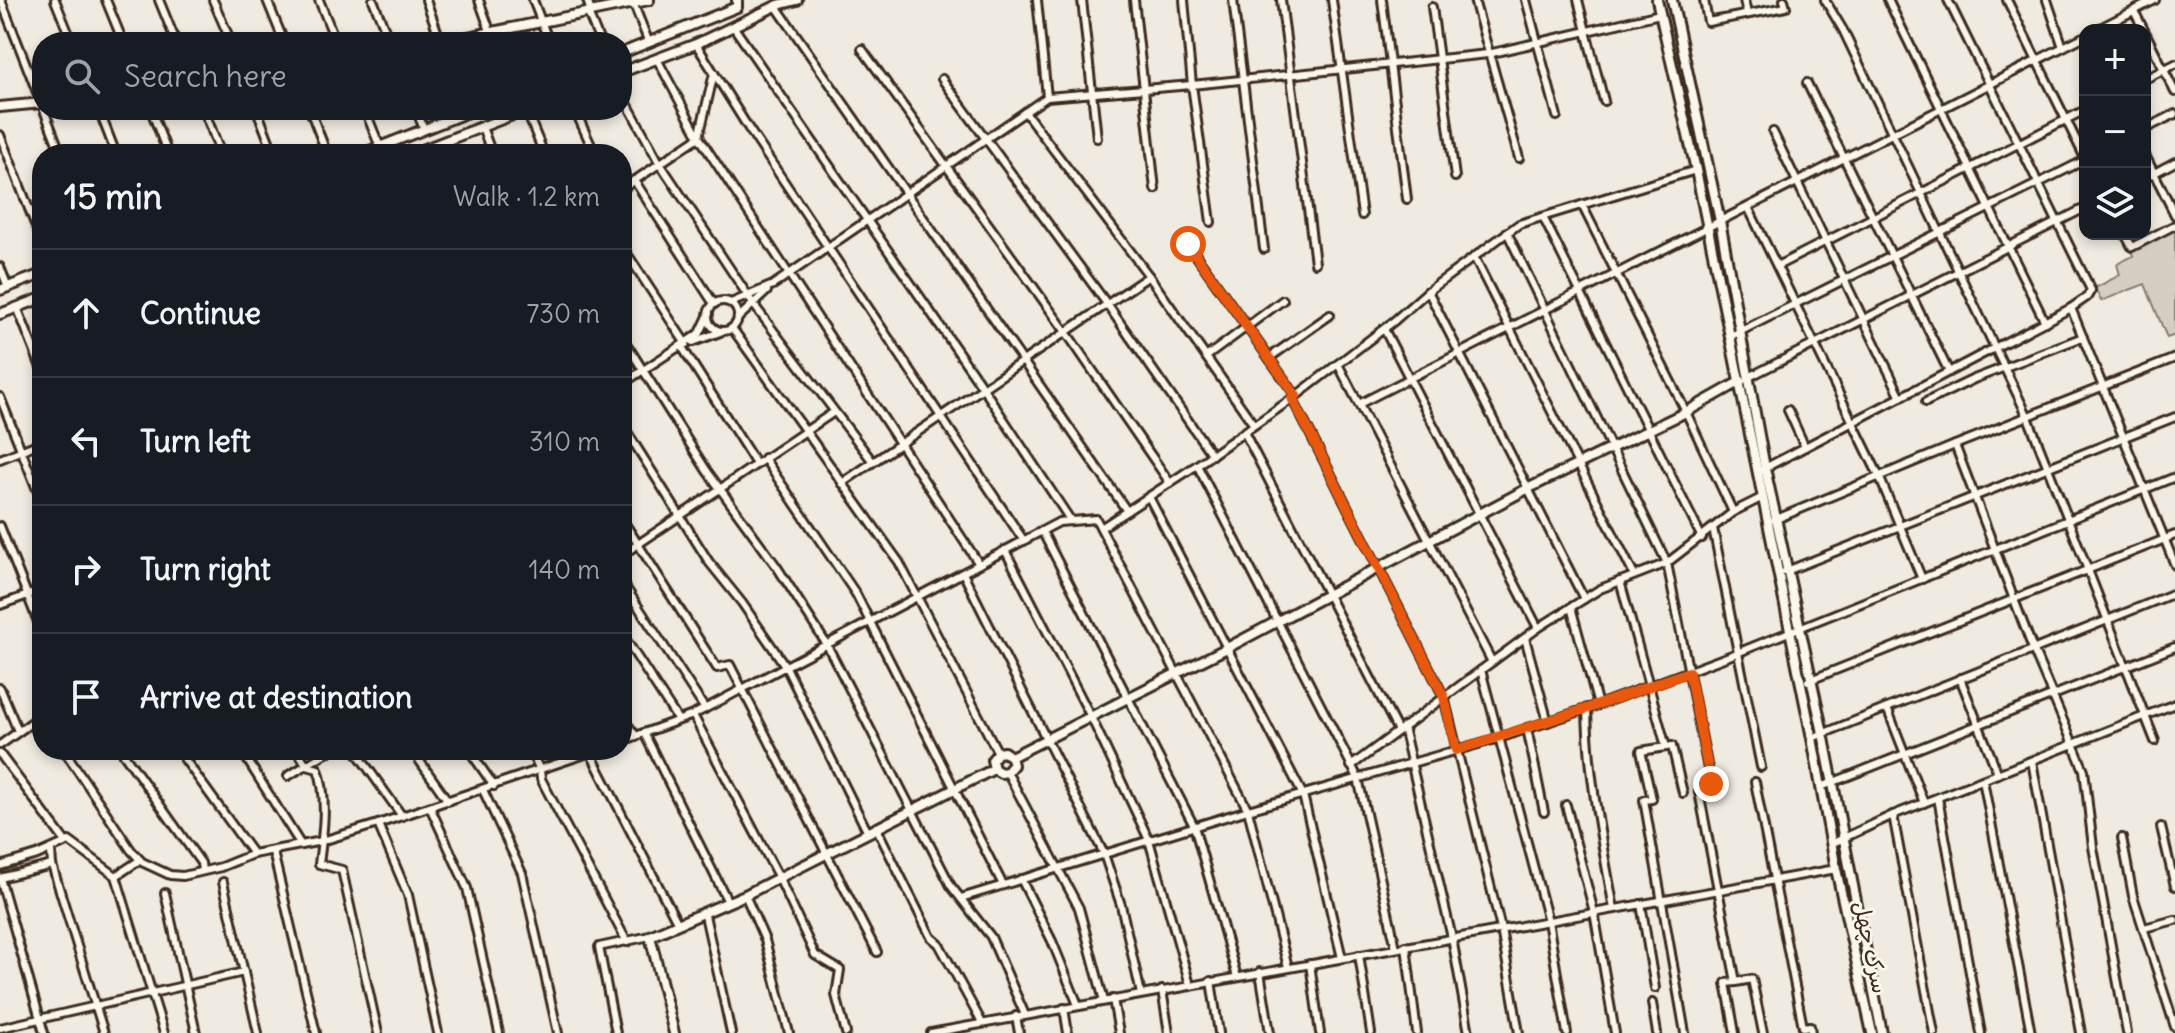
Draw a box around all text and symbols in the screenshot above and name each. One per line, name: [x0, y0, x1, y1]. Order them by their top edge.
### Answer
map controls: [2079, 24, 2151, 240]
button: +: [2079, 24, 2151, 96]
search box: [32, 32, 632, 120]
icon: search: [60, 54, 104, 98]
text: Search here: [124, 57, 287, 95]
button: −: [2079, 96, 2151, 168]
button: layers: [2079, 168, 2151, 240]
text: 15 min: [64, 175, 162, 218]
text: Walk · 1.2 km: [453, 180, 600, 213]
route start: [1170, 226, 1206, 262]
icon: ahead: [64, 291, 108, 335]
text: Continue: [140, 294, 261, 332]
text: 730 m: [526, 297, 600, 330]
icon: left: [64, 419, 108, 463]
text: Turn left: [140, 422, 251, 460]
text: 310 m: [529, 425, 600, 458]
icon: right: [64, 547, 108, 591]
text: Turn right: [140, 550, 271, 588]
text: 140 m: [529, 553, 600, 586]
icon: arrive: [64, 675, 108, 719]
text: Arrive at destination: [140, 678, 412, 716]
route end: [1693, 766, 1729, 802]
street label: سرک چهل: [1848, 898, 1894, 996]

